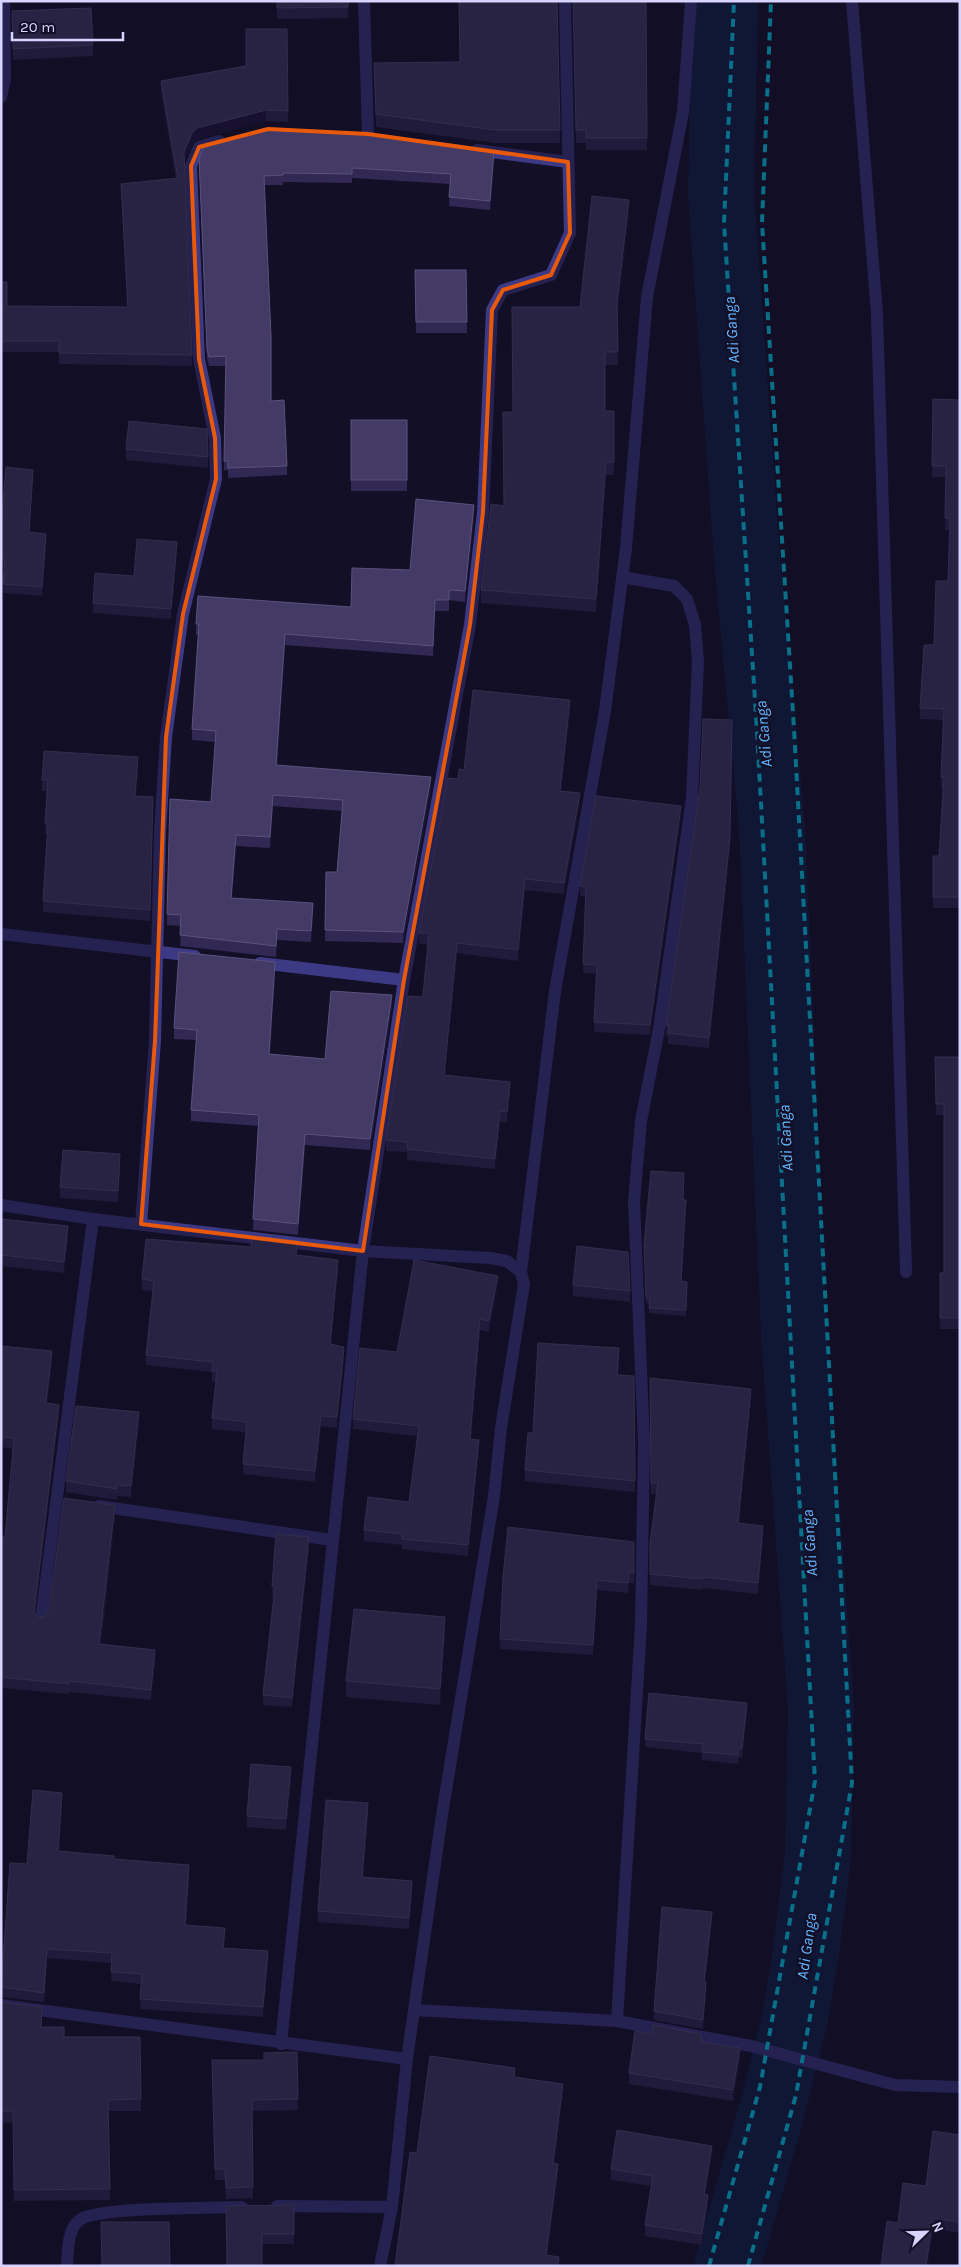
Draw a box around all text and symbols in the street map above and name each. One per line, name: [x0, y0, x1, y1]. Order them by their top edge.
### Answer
scale bar: [12, 10, 124, 42]
text: 20 m: [20, 18, 55, 36]
water label: Adi Ganga: [720, 296, 743, 364]
water label: Adi Ganga: [751, 700, 776, 768]
water label: Adi Ganga: [774, 1104, 797, 1172]
water label: Adi Ganga: [798, 1509, 821, 1577]
water label: Adi Ganga: [792, 1912, 821, 1980]
north arrow: [901, 2207, 951, 2257]
text: N: [928, 2219, 947, 2235]

